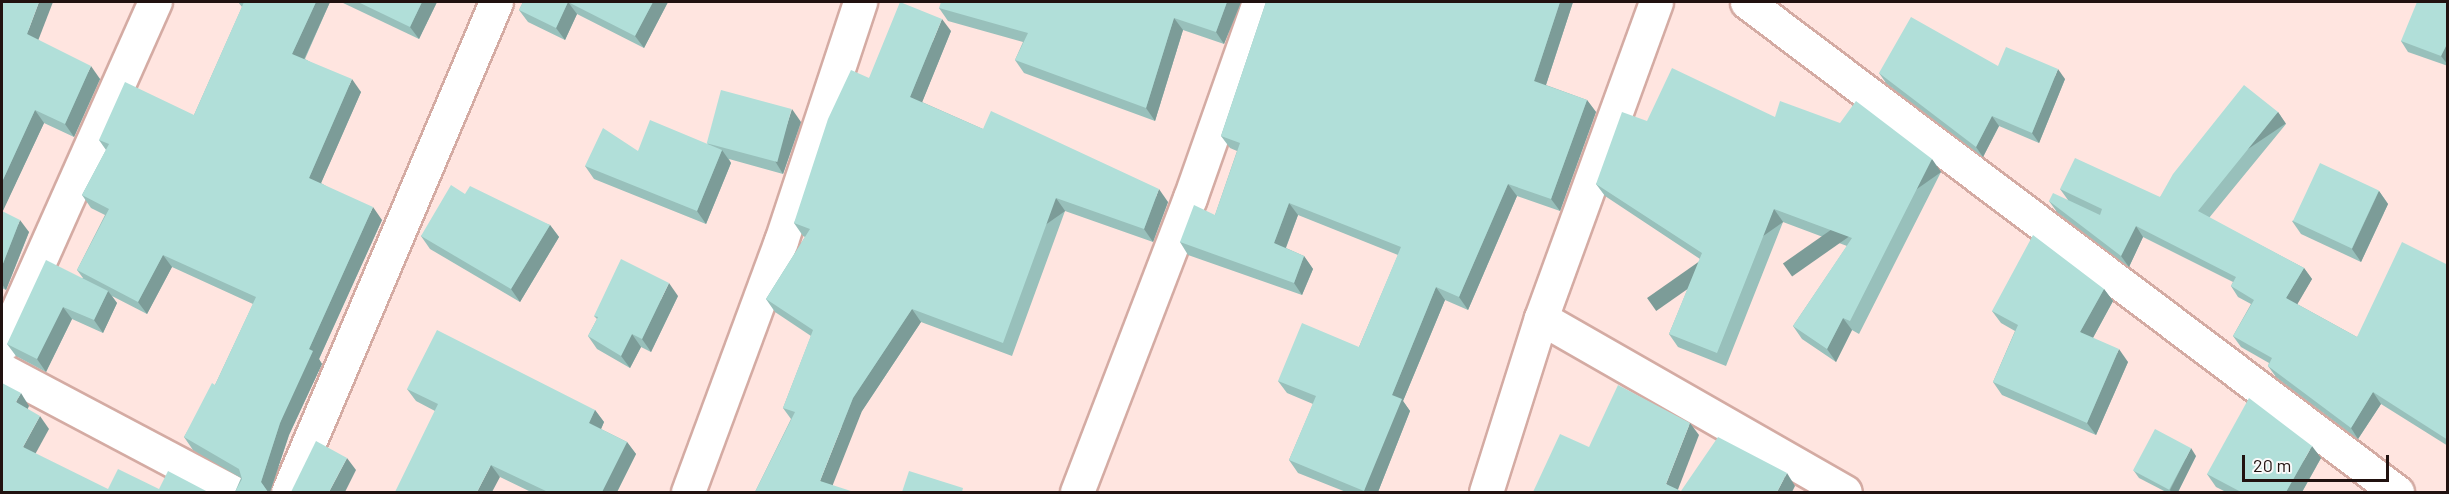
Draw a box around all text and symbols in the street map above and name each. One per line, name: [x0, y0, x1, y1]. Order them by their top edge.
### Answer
scale bar: [2245, 443, 2392, 481]
text: 20 m: [2253, 454, 2291, 476]

